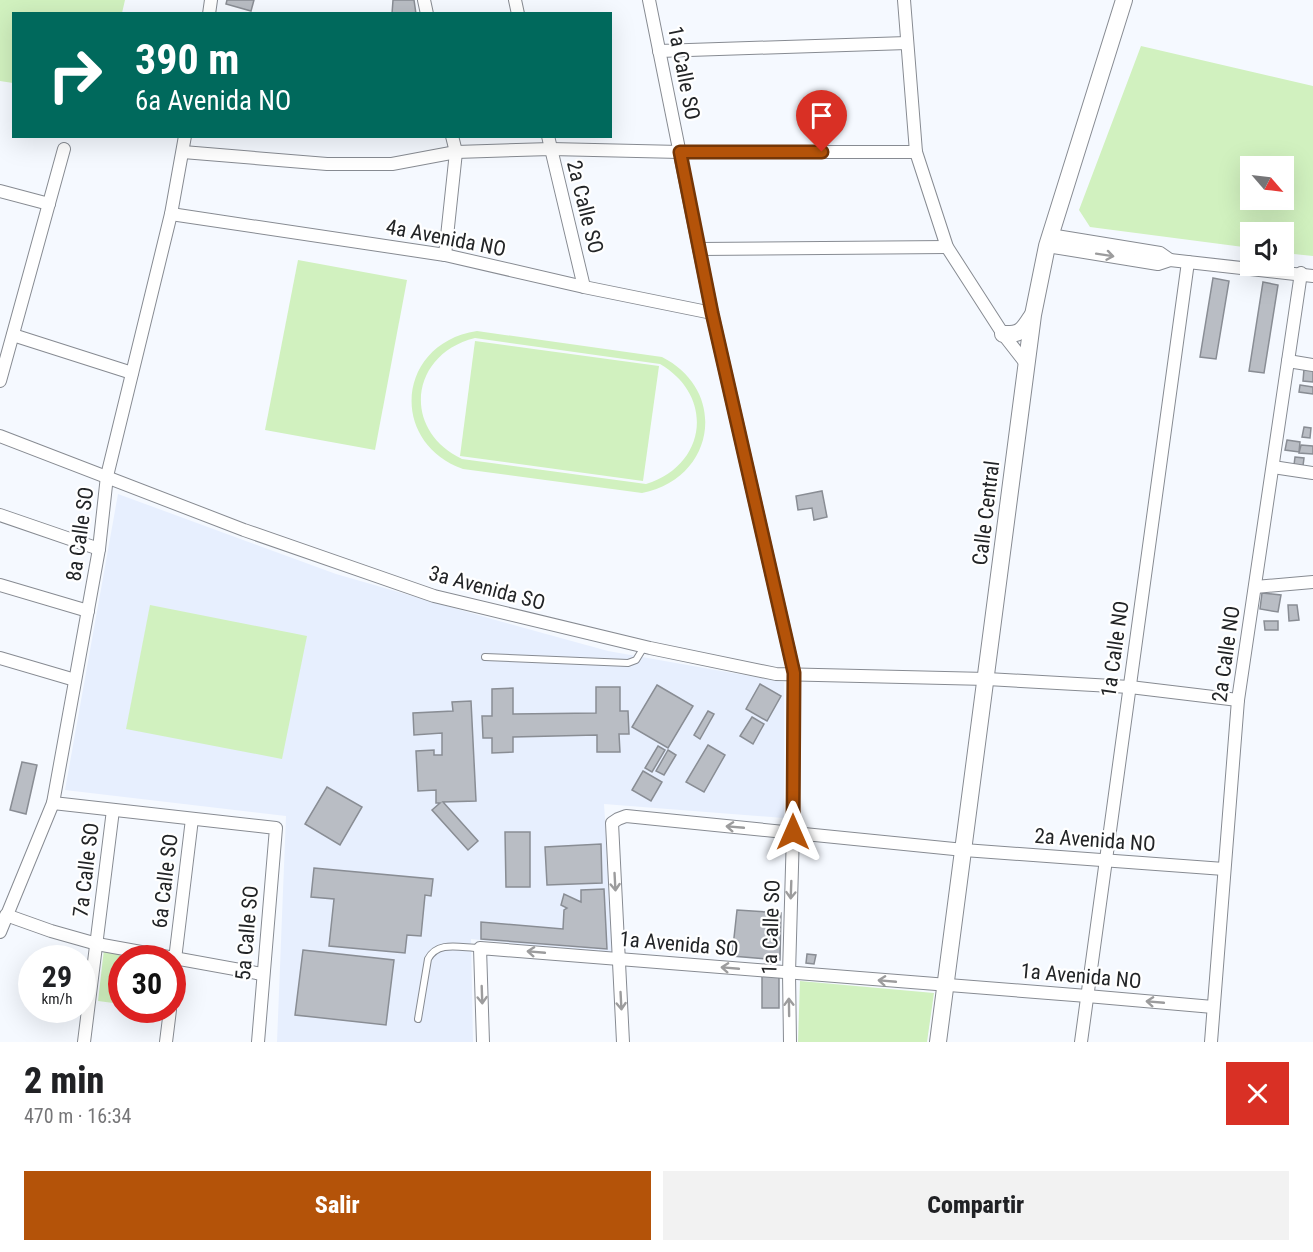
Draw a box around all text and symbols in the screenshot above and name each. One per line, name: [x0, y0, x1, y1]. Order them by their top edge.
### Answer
street label: 1a Calle SO: [663, 24, 705, 122]
text: 390 m: [135, 35, 240, 84]
icon: right: [36, 36, 114, 114]
text: 6a Avenida NO: [135, 85, 291, 117]
pin: [796, 90, 847, 152]
icon: arrive: [805, 99, 838, 132]
north arrow: [1240, 156, 1294, 210]
map controls: [1240, 156, 1294, 276]
street label: 2a Calle SO: [562, 158, 608, 256]
street label: 4a Avenida NO: [384, 215, 508, 261]
button: sound: [1240, 222, 1294, 276]
one-way arrow: [1094, 250, 1114, 261]
street label: Calle Central: [968, 459, 1004, 567]
street label: 8a Calle SO: [62, 485, 98, 583]
street label: 3a Avenida SO: [426, 561, 548, 615]
street label: 1a Calle NO: [1096, 599, 1134, 699]
street label: 2a Calle NO: [1207, 604, 1245, 704]
position arrow: [761, 800, 825, 864]
street label: 7a Calle SO: [68, 821, 104, 919]
one-way arrow: [725, 821, 745, 832]
street label: 2a Avenida NO: [1034, 824, 1156, 856]
street label: 6a Calle SO: [147, 832, 183, 930]
one-way arrow: [610, 871, 621, 891]
street label: 1a Calle SO: [757, 879, 785, 975]
one-way arrow: [786, 880, 797, 900]
street label: 5a Calle SO: [231, 885, 263, 981]
street label: 1a Avenida SO: [619, 927, 739, 961]
speed limit sign: 30: [108, 945, 186, 1023]
one-way arrow: [526, 946, 546, 957]
text: 29: [42, 959, 72, 994]
street label: 1a Avenida NO: [1019, 959, 1143, 993]
one-way arrow: [721, 962, 741, 973]
one-way arrow: [878, 975, 898, 986]
one-way arrow: [476, 984, 487, 1004]
text: km/h: [42, 990, 72, 1008]
one-way arrow: [616, 990, 627, 1010]
one-way arrow: [1146, 996, 1165, 1007]
one-way arrow: [783, 998, 795, 1018]
text: 2 min: [24, 1060, 104, 1102]
button: close: [1226, 1062, 1289, 1125]
text: 470 m · 16:34: [24, 1104, 131, 1128]
button: Salir: [24, 1171, 651, 1240]
button: Compartir: [663, 1171, 1289, 1240]

